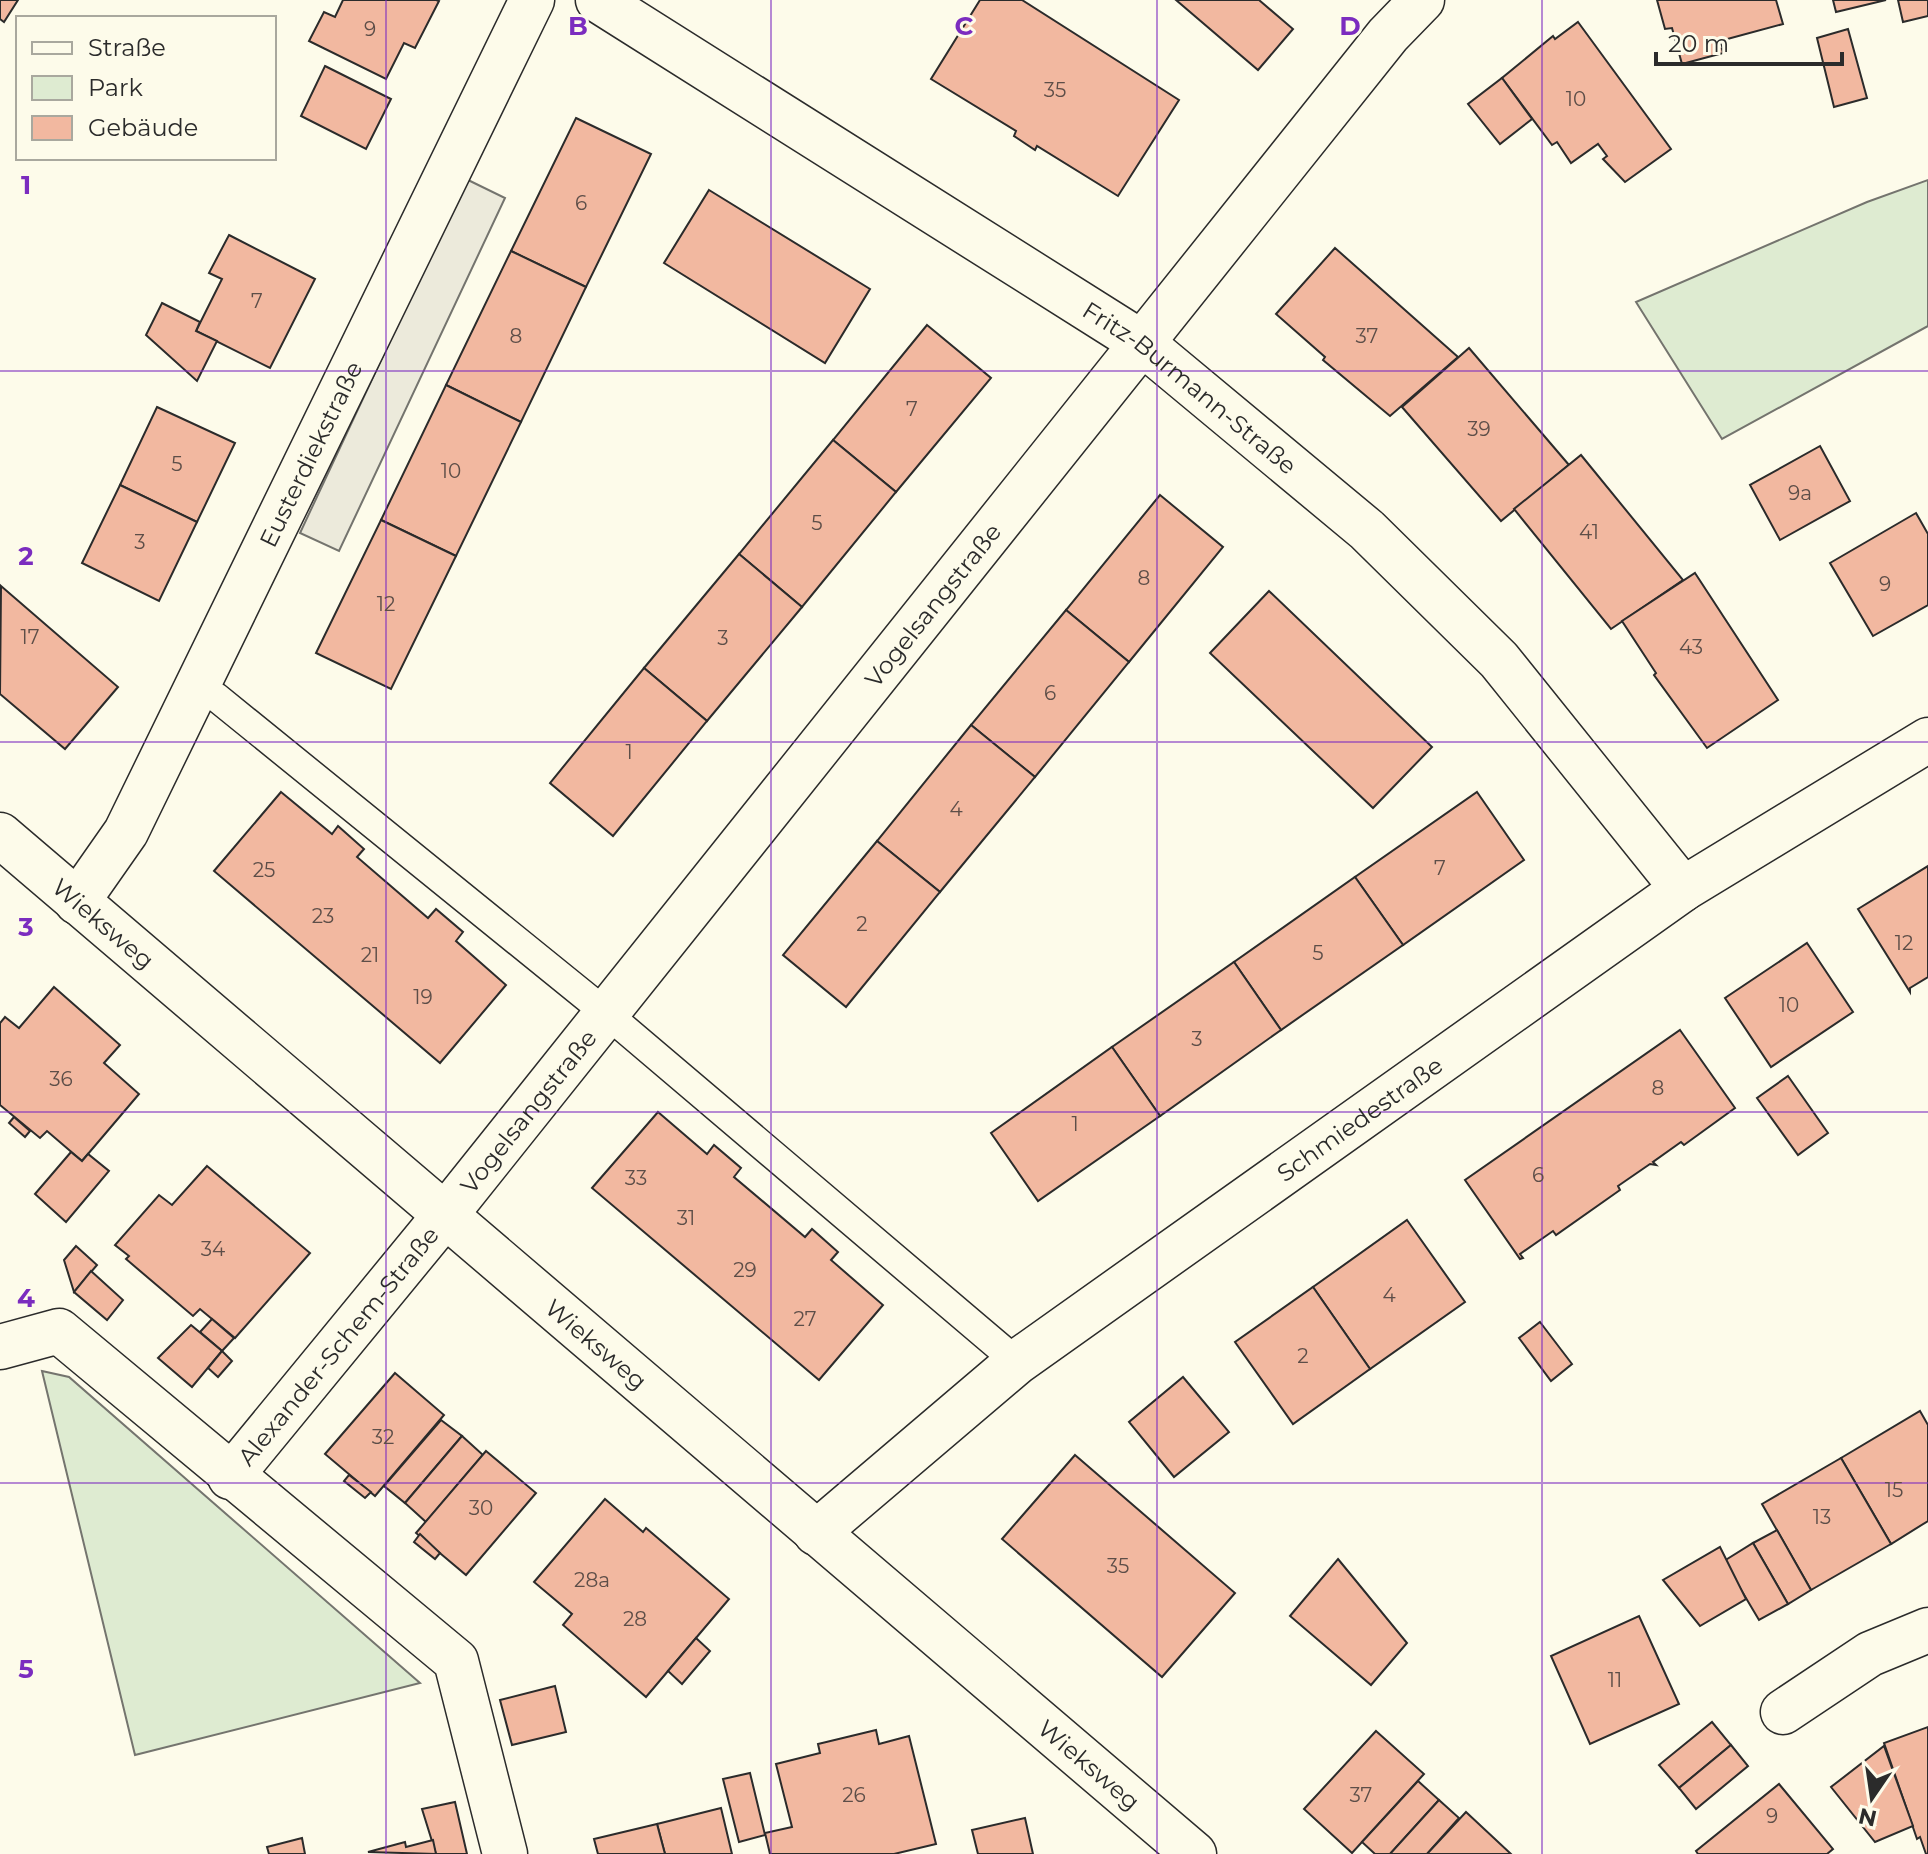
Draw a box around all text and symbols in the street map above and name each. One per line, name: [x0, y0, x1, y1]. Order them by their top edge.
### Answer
text: B: [568, 10, 588, 42]
text: C: [955, 10, 974, 42]
text: D: [1339, 10, 1361, 42]
legend: [16, 16, 276, 160]
scale bar: [1656, 16, 1842, 66]
house number: 9: [364, 17, 376, 41]
text: 20 m: [1668, 29, 1729, 58]
text: Straße: [88, 33, 166, 62]
text: Park: [88, 73, 143, 102]
house number: 35: [1044, 78, 1066, 102]
house number: 10: [1566, 87, 1586, 111]
text: Gebäude: [88, 113, 198, 142]
text: 1: [21, 169, 31, 201]
house number: 6: [575, 191, 587, 215]
house number: 7: [251, 289, 263, 313]
street label: Fritz-Burmann-Straße: [1078, 295, 1303, 480]
house number: 8: [510, 324, 522, 348]
house number: 37: [1356, 324, 1378, 348]
street label: Eusterdiekstraße: [253, 357, 368, 552]
house number: 7: [906, 397, 918, 421]
house number: 39: [1467, 417, 1491, 441]
house number: 5: [171, 452, 183, 476]
house number: 10: [441, 459, 461, 483]
house number: 9a: [1788, 481, 1812, 505]
house number: 5: [811, 511, 823, 535]
street label: Vogelsangstraße: [859, 517, 1007, 693]
house number: 41: [1579, 520, 1599, 544]
house number: 3: [134, 530, 146, 554]
text: 2: [18, 540, 34, 572]
house number: 8: [1138, 566, 1150, 590]
house number: 9: [1879, 572, 1891, 596]
house number: 12: [377, 592, 395, 616]
house number: 17: [21, 625, 40, 649]
house number: 3: [717, 626, 729, 650]
house number: 43: [1679, 635, 1703, 659]
house number: 6: [1044, 681, 1056, 705]
house number: 1: [625, 740, 633, 764]
house number: 4: [949, 797, 963, 821]
house number: 7: [1434, 856, 1446, 880]
house number: 25: [253, 858, 275, 882]
street label: Wieksweg: [47, 872, 160, 975]
house number: 23: [312, 904, 334, 928]
text: 3: [17, 911, 34, 943]
house number: 2: [856, 912, 868, 936]
house number: 12: [1895, 931, 1913, 955]
house number: 5: [1312, 941, 1324, 965]
house number: 21: [361, 943, 379, 967]
house number: 19: [413, 985, 433, 1009]
house number: 10: [1779, 993, 1799, 1017]
street label: Vogelsangstraße: [454, 1023, 602, 1199]
house number: 3: [1191, 1027, 1203, 1051]
street label: Schmiedestraße: [1271, 1050, 1448, 1187]
house number: 36: [49, 1067, 73, 1091]
house number: 8: [1652, 1076, 1664, 1100]
house number: 1: [1071, 1112, 1079, 1136]
house number: 6: [1532, 1163, 1544, 1187]
house number: 33: [625, 1166, 647, 1190]
house number: 31: [677, 1206, 695, 1230]
street label: Alexander-Schem-Straße: [231, 1220, 445, 1471]
house number: 34: [201, 1237, 225, 1261]
house number: 29: [733, 1258, 757, 1282]
text: 4: [17, 1282, 35, 1314]
house number: 4: [1382, 1283, 1396, 1307]
street label: Wieksweg: [540, 1293, 653, 1395]
house number: 27: [793, 1307, 817, 1331]
house number: 2: [1297, 1344, 1309, 1368]
house number: 32: [372, 1425, 394, 1449]
house number: 15: [1885, 1478, 1903, 1502]
house number: 30: [469, 1496, 493, 1520]
house number: 13: [1813, 1505, 1831, 1529]
house number: 35: [1107, 1554, 1129, 1578]
house number: 28a: [574, 1568, 610, 1592]
house number: 28: [623, 1607, 647, 1631]
text: 5: [18, 1653, 34, 1685]
house number: 11: [1608, 1668, 1622, 1692]
street label: Wieksweg: [1033, 1713, 1146, 1816]
north arrow: [1832, 1758, 1912, 1838]
house number: 26: [842, 1783, 866, 1807]
house number: 37: [1350, 1783, 1372, 1807]
text: N: [1856, 1802, 1879, 1832]
house number: 9: [1766, 1804, 1778, 1828]

